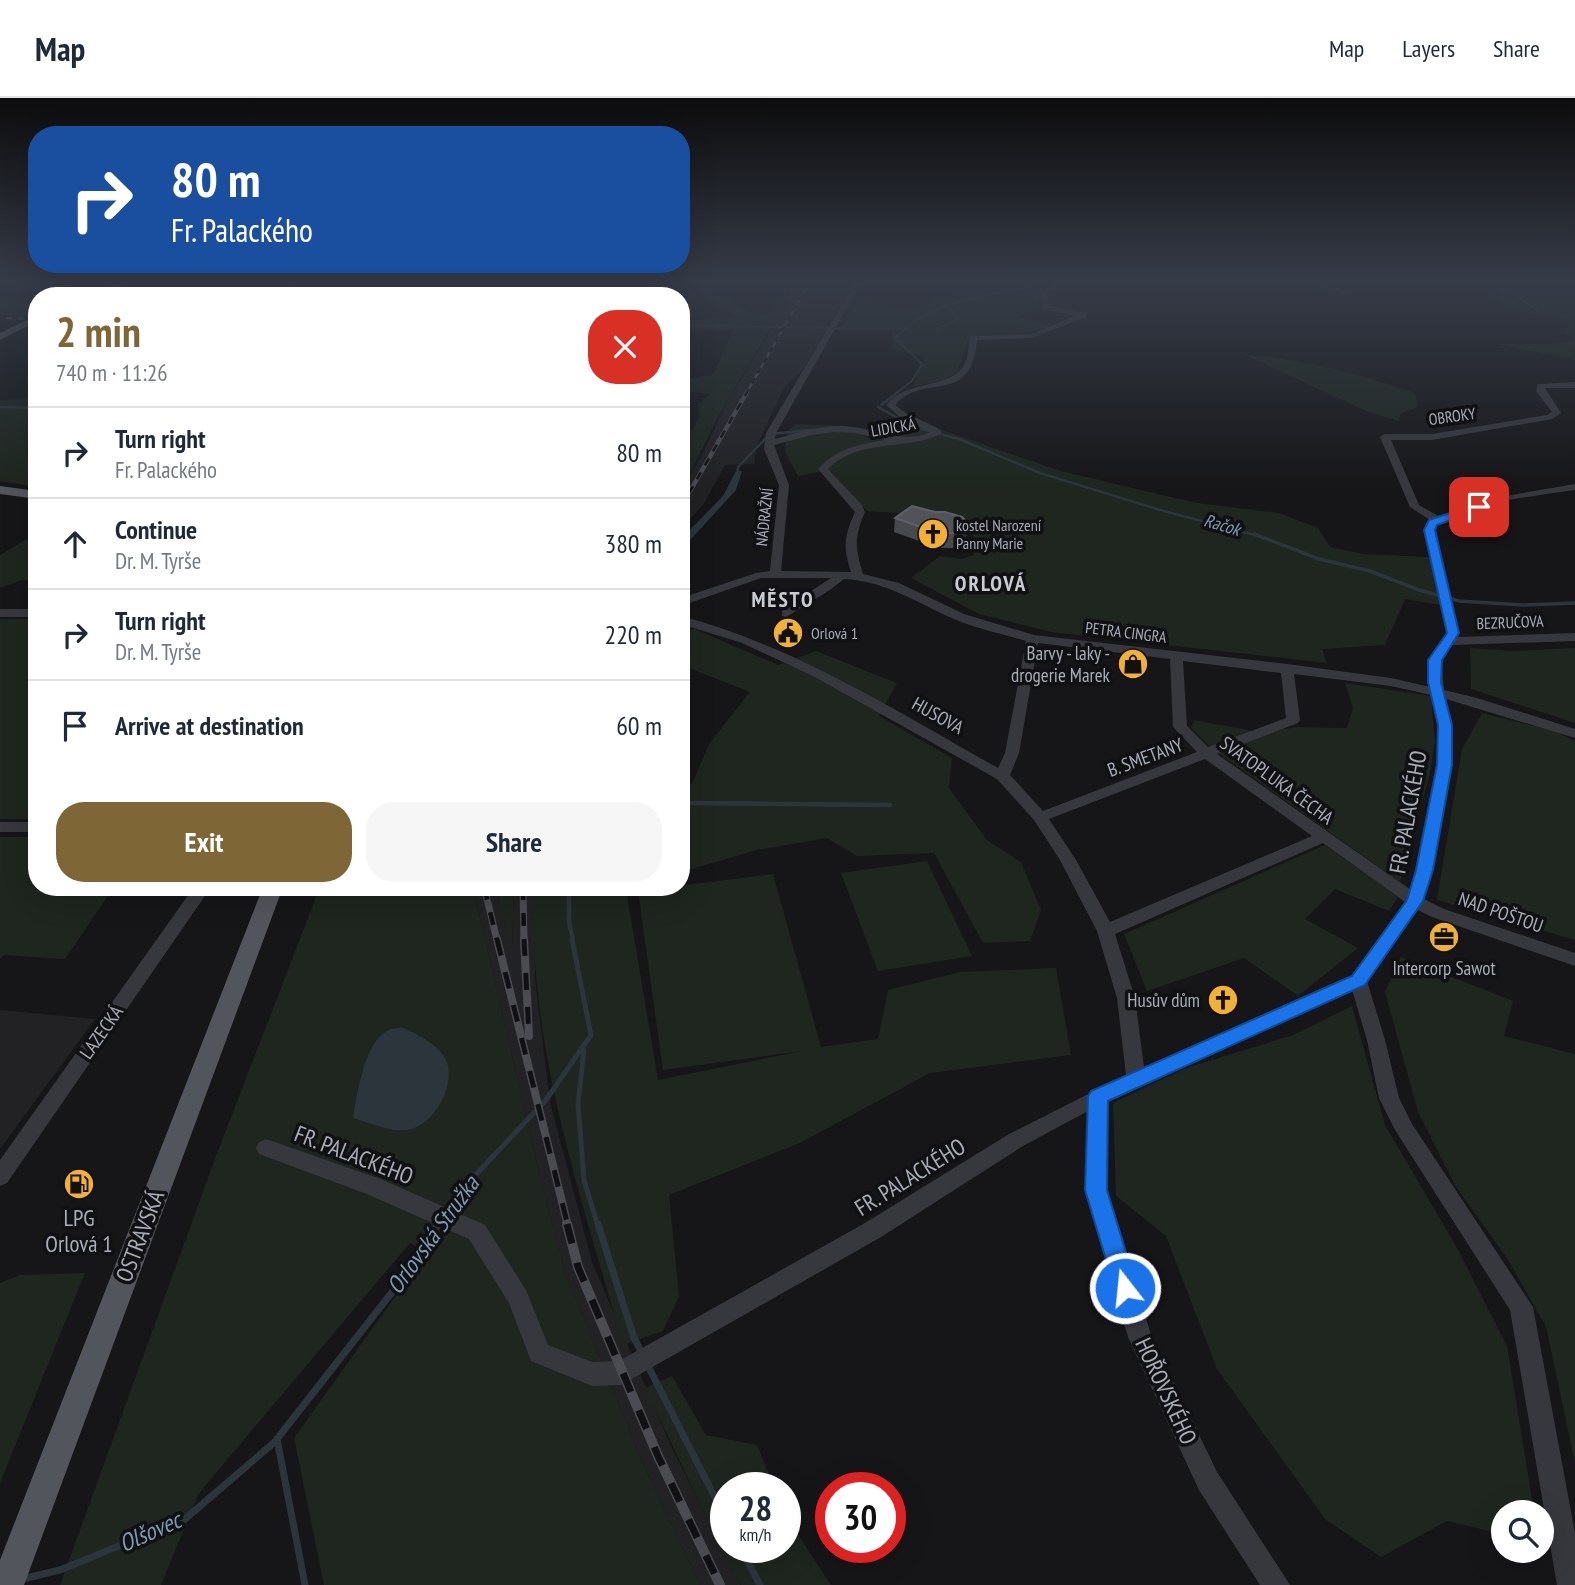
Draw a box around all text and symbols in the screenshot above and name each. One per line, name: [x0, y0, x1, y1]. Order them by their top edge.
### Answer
text: Map: [35, 27, 85, 70]
text: Map: [1329, 33, 1364, 64]
text: Layers: [1402, 33, 1455, 64]
text: Share: [1493, 33, 1540, 64]
text: 80 m: [171, 147, 260, 211]
icon: right: [56, 154, 147, 245]
text: Fr. Palackého: [171, 209, 313, 251]
text: 2 min: [56, 304, 141, 359]
button: close: [588, 310, 662, 384]
text: 740 m · 11:26: [56, 358, 168, 387]
street label: OBROKY: [1427, 403, 1477, 429]
street label: LIDICKÁ: [869, 413, 917, 441]
text: Turn right: [115, 422, 206, 455]
icon: right: [56, 434, 94, 472]
text: 80 m: [616, 436, 662, 469]
text: Fr. Palackého: [115, 455, 217, 484]
pin: [1449, 477, 1509, 537]
street label: NÁDRAŽNÍ: [751, 487, 777, 547]
icon: arrive: [1460, 488, 1498, 526]
water label: Račok: [1201, 508, 1245, 541]
text: Continue: [115, 513, 197, 546]
place label: kostel Narození Panny Marie: [956, 515, 1042, 553]
church icon: kostel Narození Panny Marie: [916, 517, 950, 551]
icon: ahead: [56, 525, 94, 563]
text: 380 m: [604, 527, 662, 560]
text: Dr. M. Tyrše: [115, 546, 201, 575]
district label: ORLOVÁ: [955, 570, 1027, 597]
district label: MĚSTO: [751, 586, 815, 613]
text: Turn right: [115, 604, 206, 637]
street label: BEZRUČOVA: [1476, 611, 1544, 633]
icon: right: [56, 616, 94, 654]
public building icon: Orlová 1: [771, 616, 805, 650]
street label: PETRA CINGRA: [1084, 617, 1168, 647]
text: 220 m: [604, 618, 662, 651]
place label: Orlová 1: [811, 623, 858, 643]
text: Dr. M. Tyrše: [115, 637, 201, 666]
place label: Barvy - laky - drogerie Marek: [1011, 641, 1111, 687]
shop icon: Barvy - laky - drogerie Marek: [1116, 647, 1150, 681]
street label: HUSOVA: [908, 691, 968, 739]
icon: arrive: [56, 707, 94, 745]
text: Arrive at destination: [115, 709, 304, 742]
text: 60 m: [616, 709, 662, 742]
street label: SVATOPLUKA ČECHA: [1215, 731, 1339, 829]
street label: B. SMETANY: [1104, 732, 1186, 782]
street label: FR. PALACKÉHO: [1382, 748, 1433, 876]
button: Exit: [56, 802, 352, 882]
button: Share: [366, 802, 662, 882]
street label: NAD POŠTOU: [1455, 886, 1547, 938]
office icon: Intercorp Sawot: [1427, 920, 1461, 954]
place label: Intercorp Sawot: [1392, 956, 1496, 980]
church icon: Husův dům: [1206, 983, 1240, 1017]
place label: Husův dům: [1127, 988, 1200, 1012]
street label: LAZECKÁ: [74, 1001, 128, 1063]
street label: FR. PALACKÉHO: [291, 1119, 418, 1190]
street label: FR. PALACKÉHO: [849, 1131, 970, 1222]
fuel station icon: LPG Orlová 1: [62, 1167, 96, 1201]
water label: Orlovská Stružka: [379, 1169, 487, 1300]
street label: OSTRAVSKÁ: [109, 1186, 170, 1286]
place label: LPG Orlová 1: [45, 1203, 113, 1258]
position arrow: [1088, 1251, 1162, 1325]
street label: HOŘOVSKÉHO: [1129, 1333, 1204, 1449]
speed limit sign: 30: [815, 1472, 906, 1563]
text: 28: [739, 1485, 772, 1531]
map controls: [1491, 1500, 1554, 1563]
button: search: [1491, 1500, 1554, 1563]
water label: Olšovec: [114, 1503, 188, 1559]
text: km/h: [740, 1523, 771, 1546]

